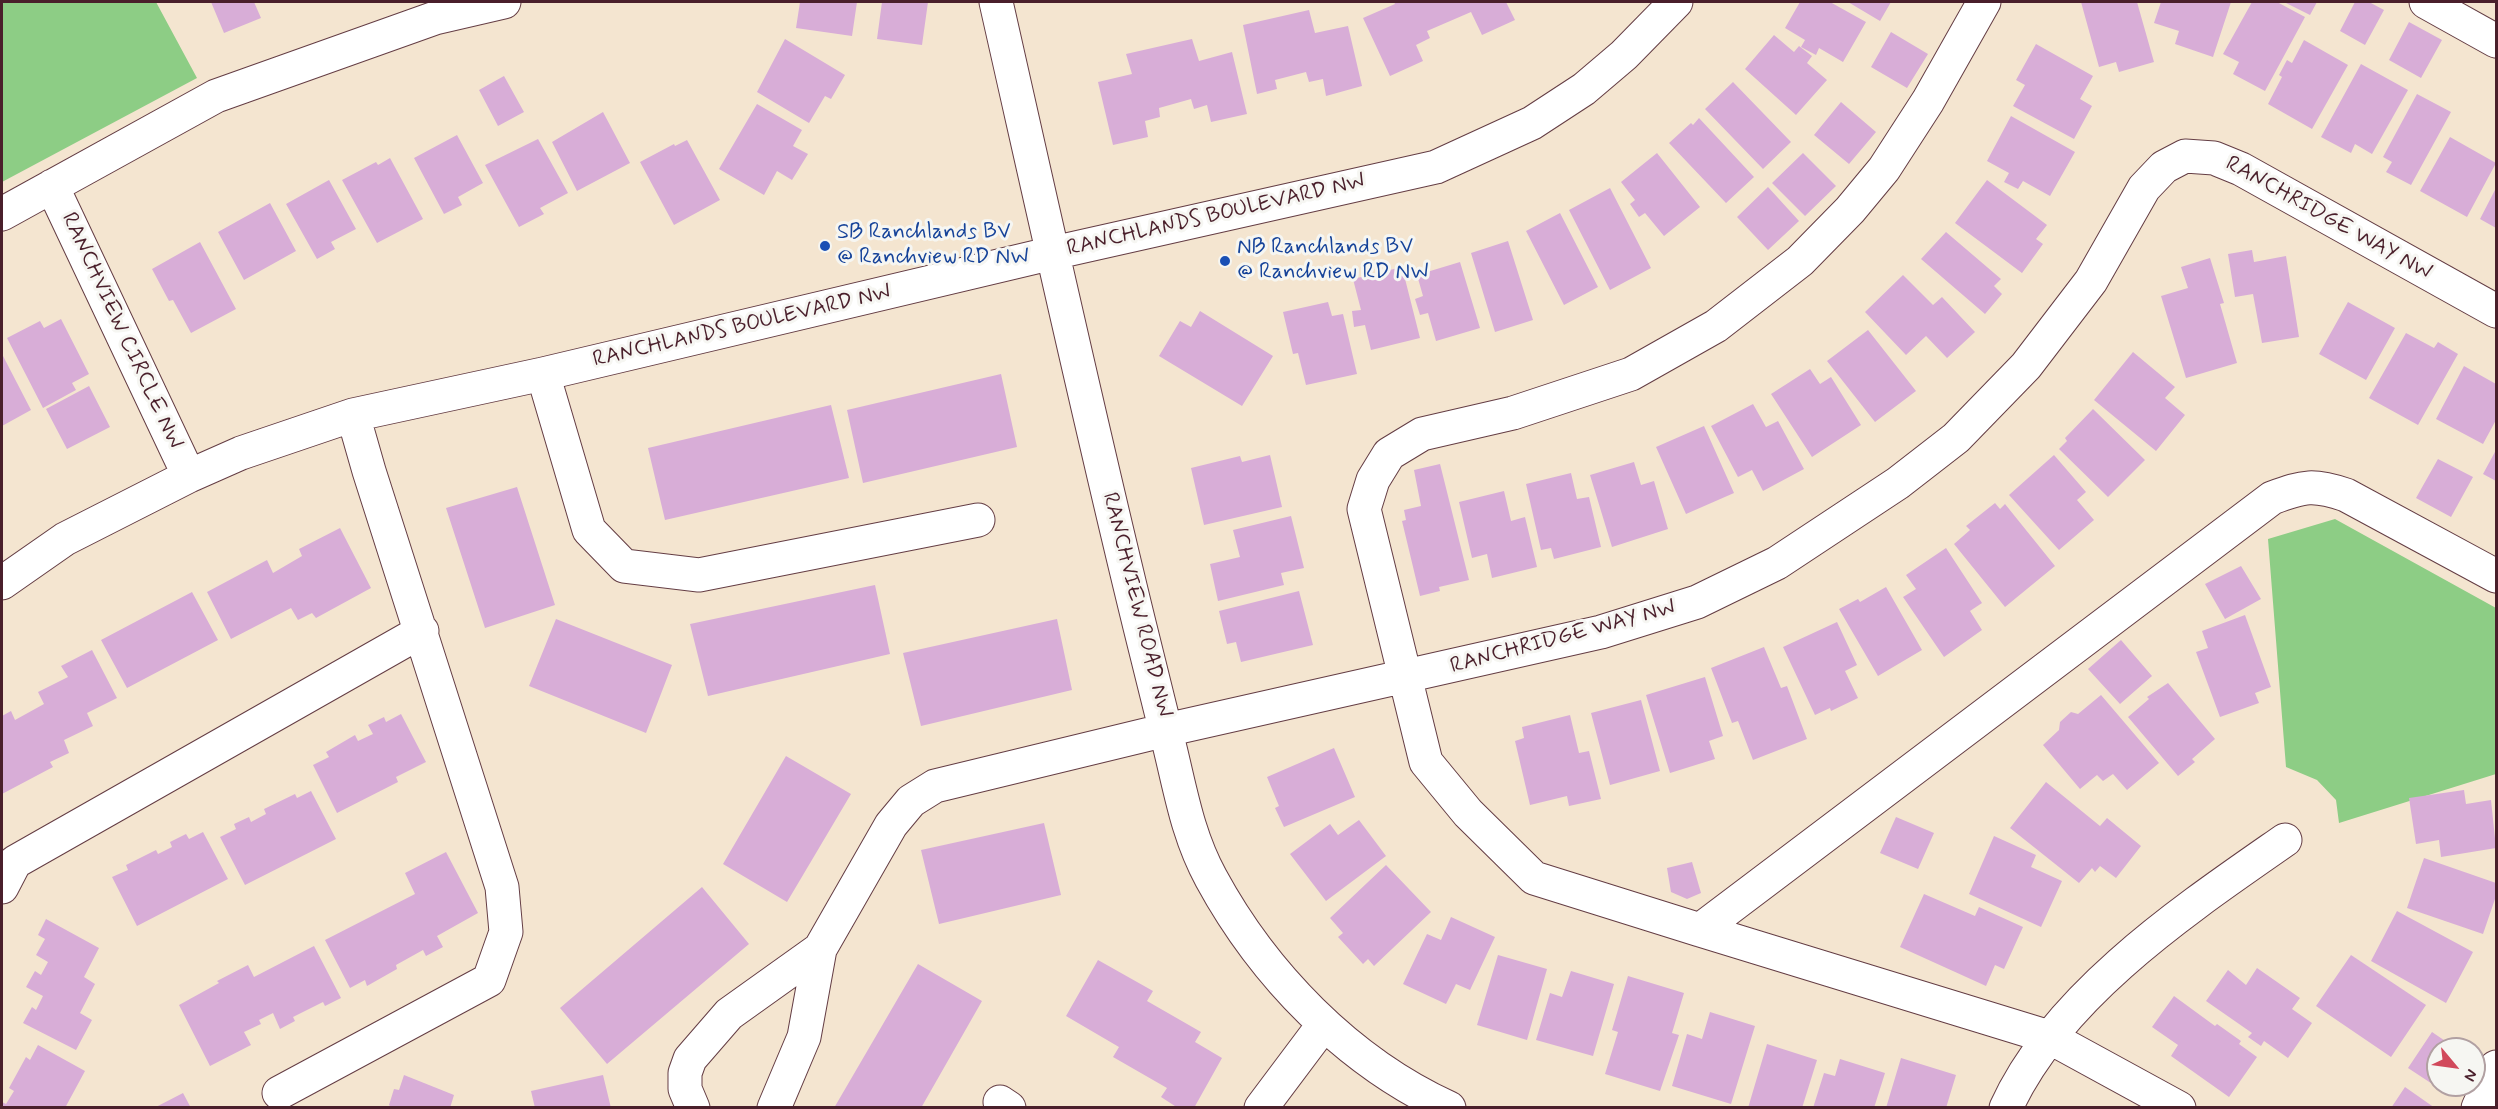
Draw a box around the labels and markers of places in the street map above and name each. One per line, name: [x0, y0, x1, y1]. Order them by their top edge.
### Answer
place label: SB Ranchlands BV @ Ranchview RD NW: [837, 220, 1028, 272]
place label: NB Ranchlands BV @ Ranchview RD NW: [1237, 235, 1428, 286]
marker: SB Ranchlands BV @ Ranchview RD NW: [818, 239, 832, 253]
marker: NB Ranchlands BV @ Ranchview RD NW: [1218, 254, 1232, 268]

